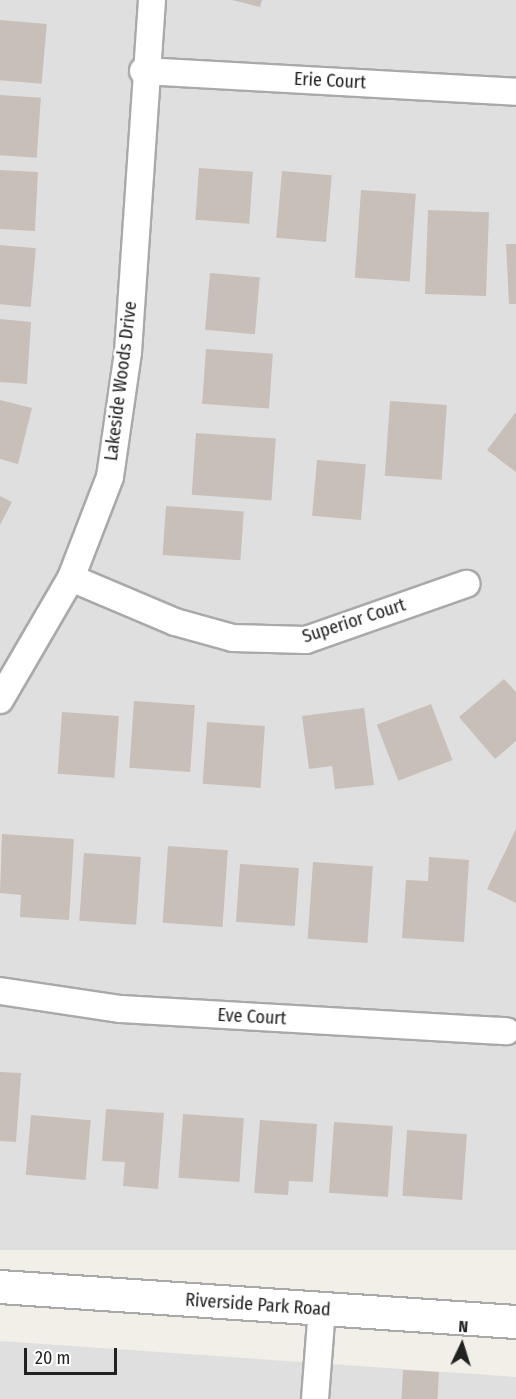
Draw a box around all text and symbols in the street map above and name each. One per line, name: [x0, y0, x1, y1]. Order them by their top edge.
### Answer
street label: Erie Court: [293, 68, 367, 94]
street label: Lakeside Woods Drive: [100, 300, 142, 462]
street label: Superior Court: [300, 594, 408, 648]
street label: Eve Court: [217, 1004, 287, 1030]
street label: Riverside Park Road: [185, 1289, 331, 1321]
north arrow: [432, 1315, 492, 1375]
text: N: [458, 1317, 469, 1336]
scale bar: [27, 1336, 120, 1374]
text: 20 m: [35, 1347, 70, 1369]

